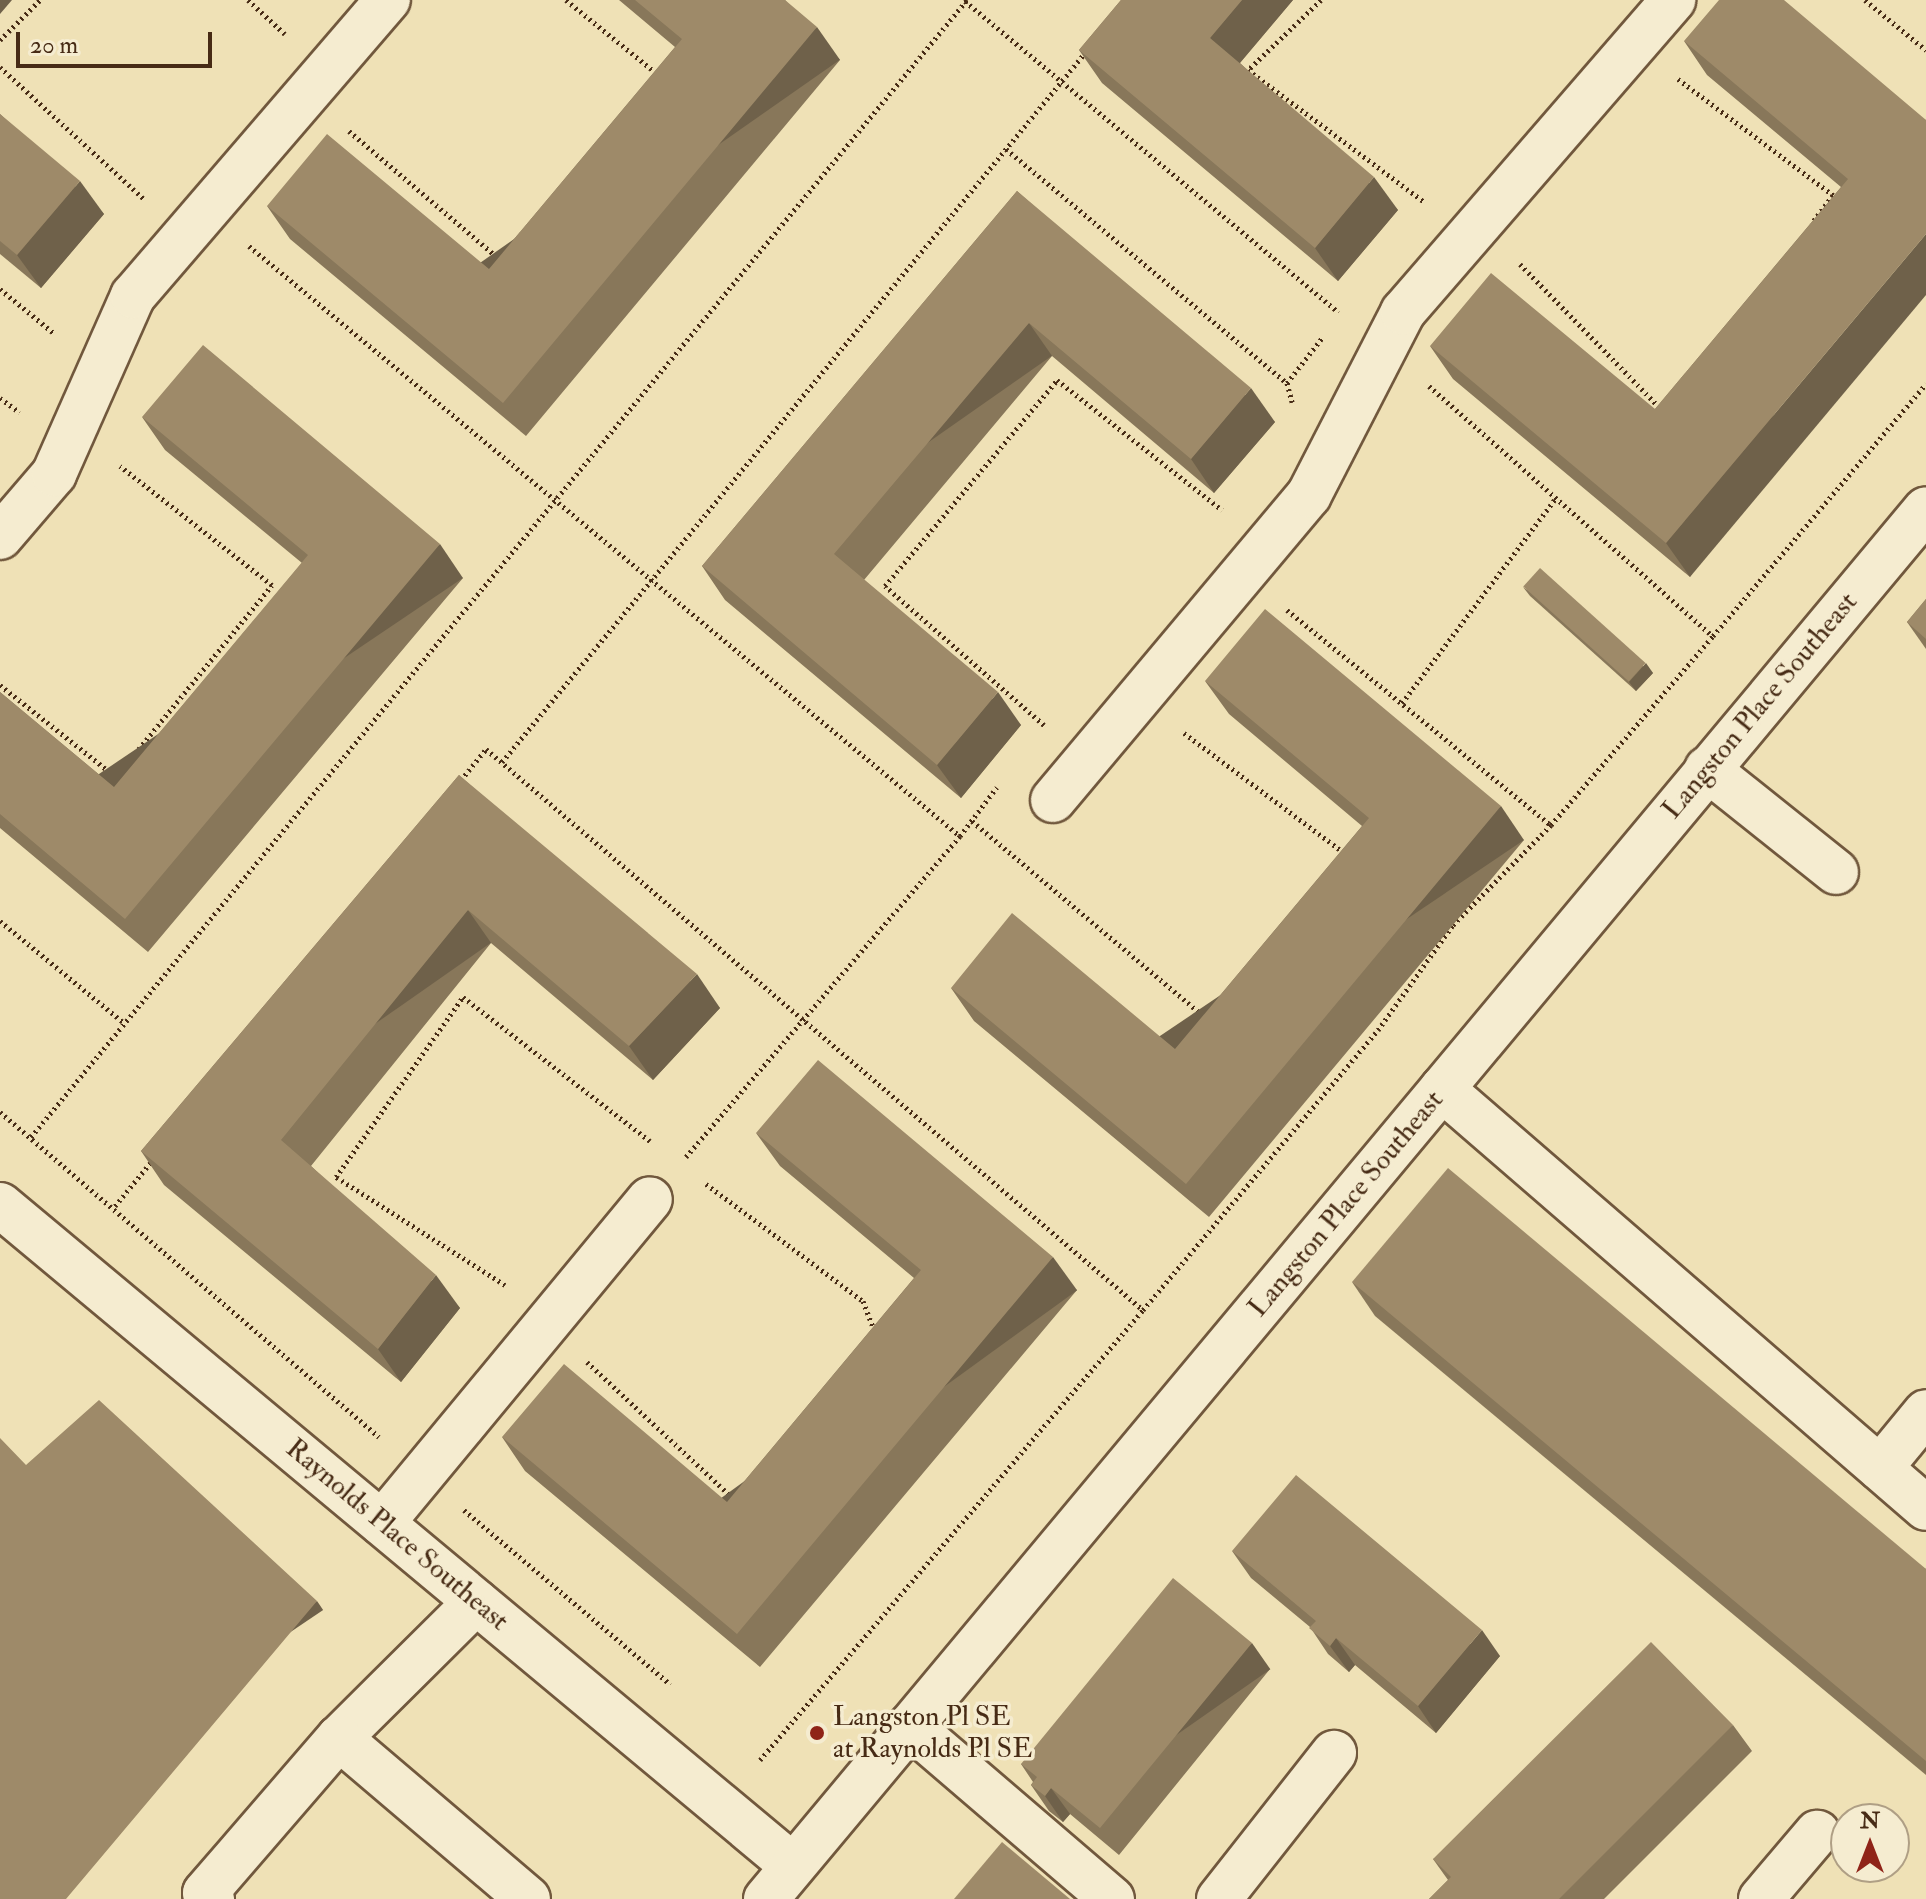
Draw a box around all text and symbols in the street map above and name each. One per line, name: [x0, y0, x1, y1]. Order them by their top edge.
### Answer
scale bar: [20, 16, 216, 66]
text: 20 m: [30, 30, 78, 61]
street label: Langston Place Southeast: [1655, 586, 1865, 826]
street label: Langston Place Southeast: [1241, 1084, 1451, 1324]
street label: Raynolds Place Southeast: [279, 1432, 515, 1638]
place label: Langston Pl SE at Raynolds Pl SE: [833, 1700, 1032, 1766]
marker: Langston Pl SE at Raynolds Pl SE: [808, 1724, 826, 1742]
north arrow: [1830, 1803, 1910, 1883]
text: N: [1860, 1807, 1880, 1835]

